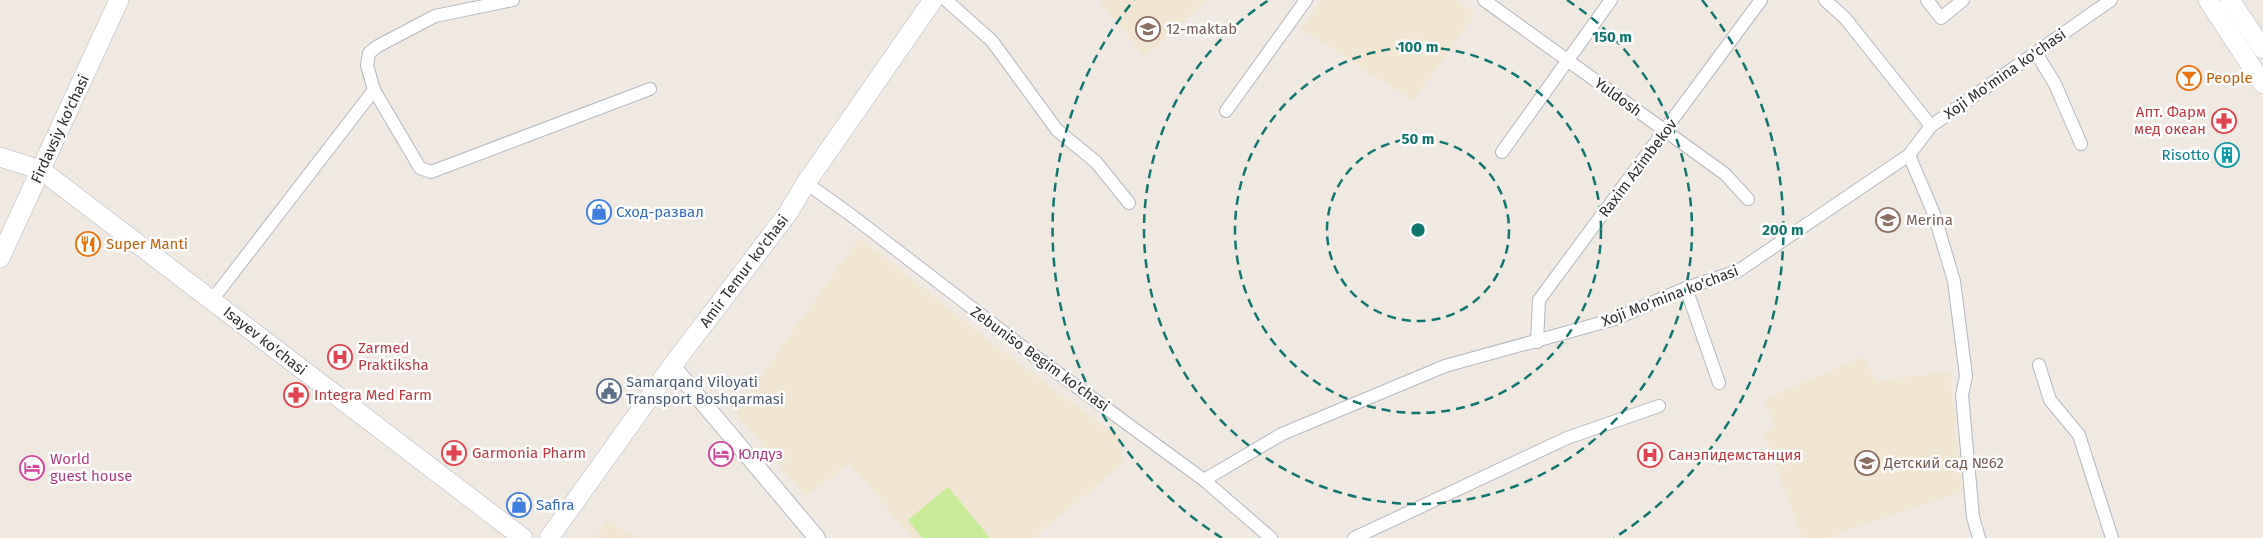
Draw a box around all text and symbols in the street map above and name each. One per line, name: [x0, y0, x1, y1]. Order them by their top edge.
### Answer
school or university icon: 12-maktab: [1135, 16, 1161, 42]
place label: 12-maktab: [1166, 20, 1237, 38]
street label: Xoji Mo'mina ko'chasi: [1940, 25, 2070, 123]
text: 150 m: [1592, 28, 1632, 46]
text: 100 m: [1398, 38, 1438, 56]
bar icon: People: [2176, 65, 2202, 91]
place label: People: [2206, 69, 2253, 87]
street label: Firdavsiy ko'chasi: [27, 72, 93, 186]
street label: Yuldosh: [1591, 74, 1645, 120]
place label: Апт. Фарм мед океан: [2134, 103, 2206, 138]
pharmacy icon: Апт. Фарм мед океан: [2211, 108, 2237, 134]
street label: Raxim Azimbekov: [1595, 115, 1681, 221]
text: 50 m: [1401, 130, 1435, 148]
building icon: Risotto: [2214, 142, 2240, 168]
place label: Risotto: [2162, 146, 2210, 164]
shop icon: Сход-развал: [586, 199, 612, 225]
place label: Сход-развал: [616, 203, 704, 221]
school or university icon: Merina: [1875, 207, 1901, 233]
street label: Amir Temur ko'chasi: [696, 211, 792, 331]
place label: Merina: [1906, 211, 1953, 229]
centre of rings: [1409, 221, 1427, 239]
text: 200 m: [1762, 221, 1804, 239]
restaurant icon: Super Manti: [75, 231, 101, 257]
place label: Super Manti: [106, 235, 188, 253]
street label: Xoji Mo'mina ko'chasi: [1599, 262, 1741, 330]
street label: Isayev ko'chasi: [220, 303, 310, 379]
street label: Zebuniso Begim ko'chasi: [967, 303, 1113, 415]
place label: Zarmed Praktiksha: [358, 339, 429, 374]
hospital icon: Zarmed Praktiksha: [327, 344, 353, 370]
place label: Samarqand Viloyati Transport Boshqarmasi: [626, 373, 784, 408]
public building icon: Samarqand Viloyati Transport Boshqarmasi: [596, 378, 622, 404]
pharmacy icon: Integra Med Farm: [283, 382, 309, 408]
place label: Integra Med Farm: [314, 386, 432, 404]
pharmacy icon: Garmonia Pharm: [441, 440, 467, 466]
hotel icon: Юлдуз: [708, 441, 734, 467]
hospital icon: Санэпидемстанция: [1637, 442, 1663, 468]
place label: Garmonia Pharm: [472, 444, 586, 462]
place label: Юлдуз: [738, 445, 783, 463]
place label: Санэпидемстанция: [1668, 446, 1801, 464]
place label: World guest house: [50, 450, 132, 485]
school or university icon: Детский сад №62: [1854, 450, 1880, 476]
place label: Детский сад №62: [1883, 454, 2004, 472]
hotel icon: World guest house: [19, 455, 45, 481]
shop icon: Safira: [506, 492, 532, 518]
place label: Safira: [536, 496, 574, 514]

